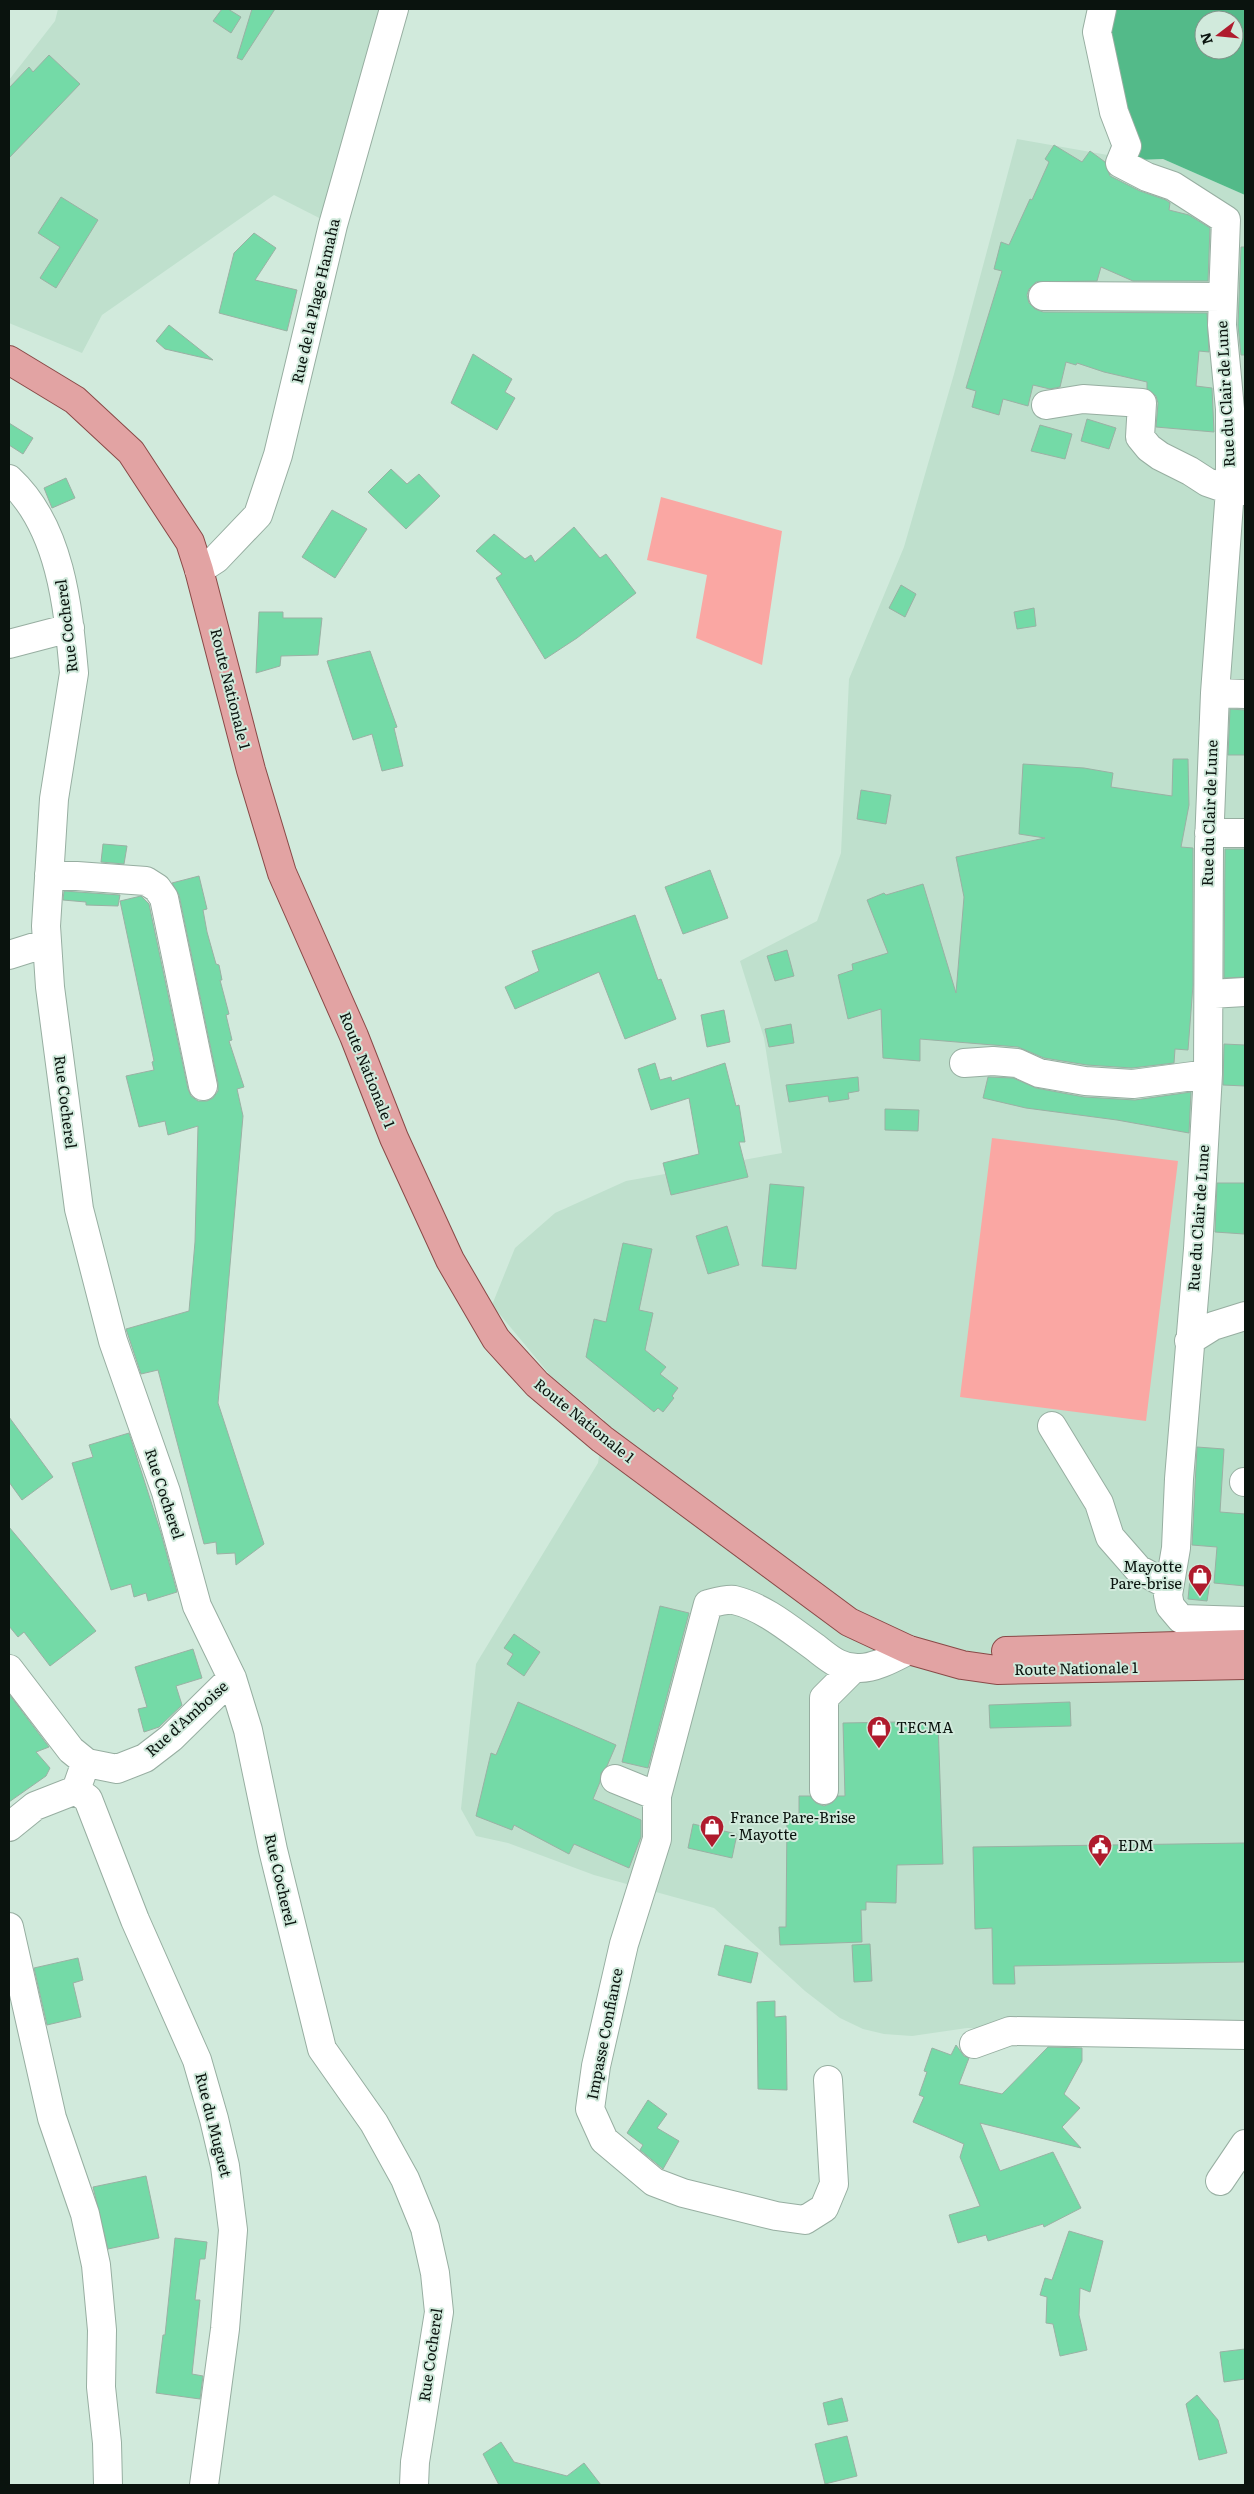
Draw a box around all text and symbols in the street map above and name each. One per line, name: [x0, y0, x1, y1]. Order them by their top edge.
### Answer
north arrow: [1194, 10, 1244, 60]
text: N: [1194, 30, 1217, 47]
street label: Rue de la Plage Hamaha: [284, 215, 345, 385]
street label: Rue du Clair de Lune: [1209, 320, 1240, 468]
street label: Rue Cocherel: [48, 578, 83, 674]
street label: Route Nationale 1: [205, 626, 258, 752]
street label: Rue du Clair de Lune: [1194, 739, 1223, 887]
street label: Route Nationale 1: [335, 1008, 402, 1131]
street label: Rue Cocherel: [49, 1054, 84, 1150]
street label: Rue du Clair de Lune: [1181, 1144, 1214, 1292]
street label: Route Nationale 1: [530, 1372, 640, 1468]
street label: Rue Cocherel: [140, 1445, 191, 1542]
place label: Mayotte Pare-brise: [1109, 1554, 1182, 1594]
shop icon: Mayotte Pare-brise: [1187, 1563, 1213, 1597]
street label: Route Nationale 1: [1014, 1655, 1138, 1680]
street label: Rue d'Amboise: [140, 1674, 233, 1761]
shop icon: TECMA: [866, 1715, 892, 1749]
place label: TECMA: [896, 1715, 953, 1738]
place label: France Pare-Brise - Mayotte: [730, 1805, 856, 1845]
shop icon: France Pare-Brise - Mayotte: [699, 1814, 725, 1848]
street label: Rue Cocherel: [260, 1831, 303, 1928]
public building icon: EDM: [1087, 1833, 1113, 1867]
place label: EDM: [1118, 1833, 1154, 1856]
street label: Impasse Confiance: [579, 1966, 628, 2102]
street label: Rue du Muguet: [190, 2070, 239, 2179]
street label: Rue Cocherel: [412, 2307, 447, 2403]

